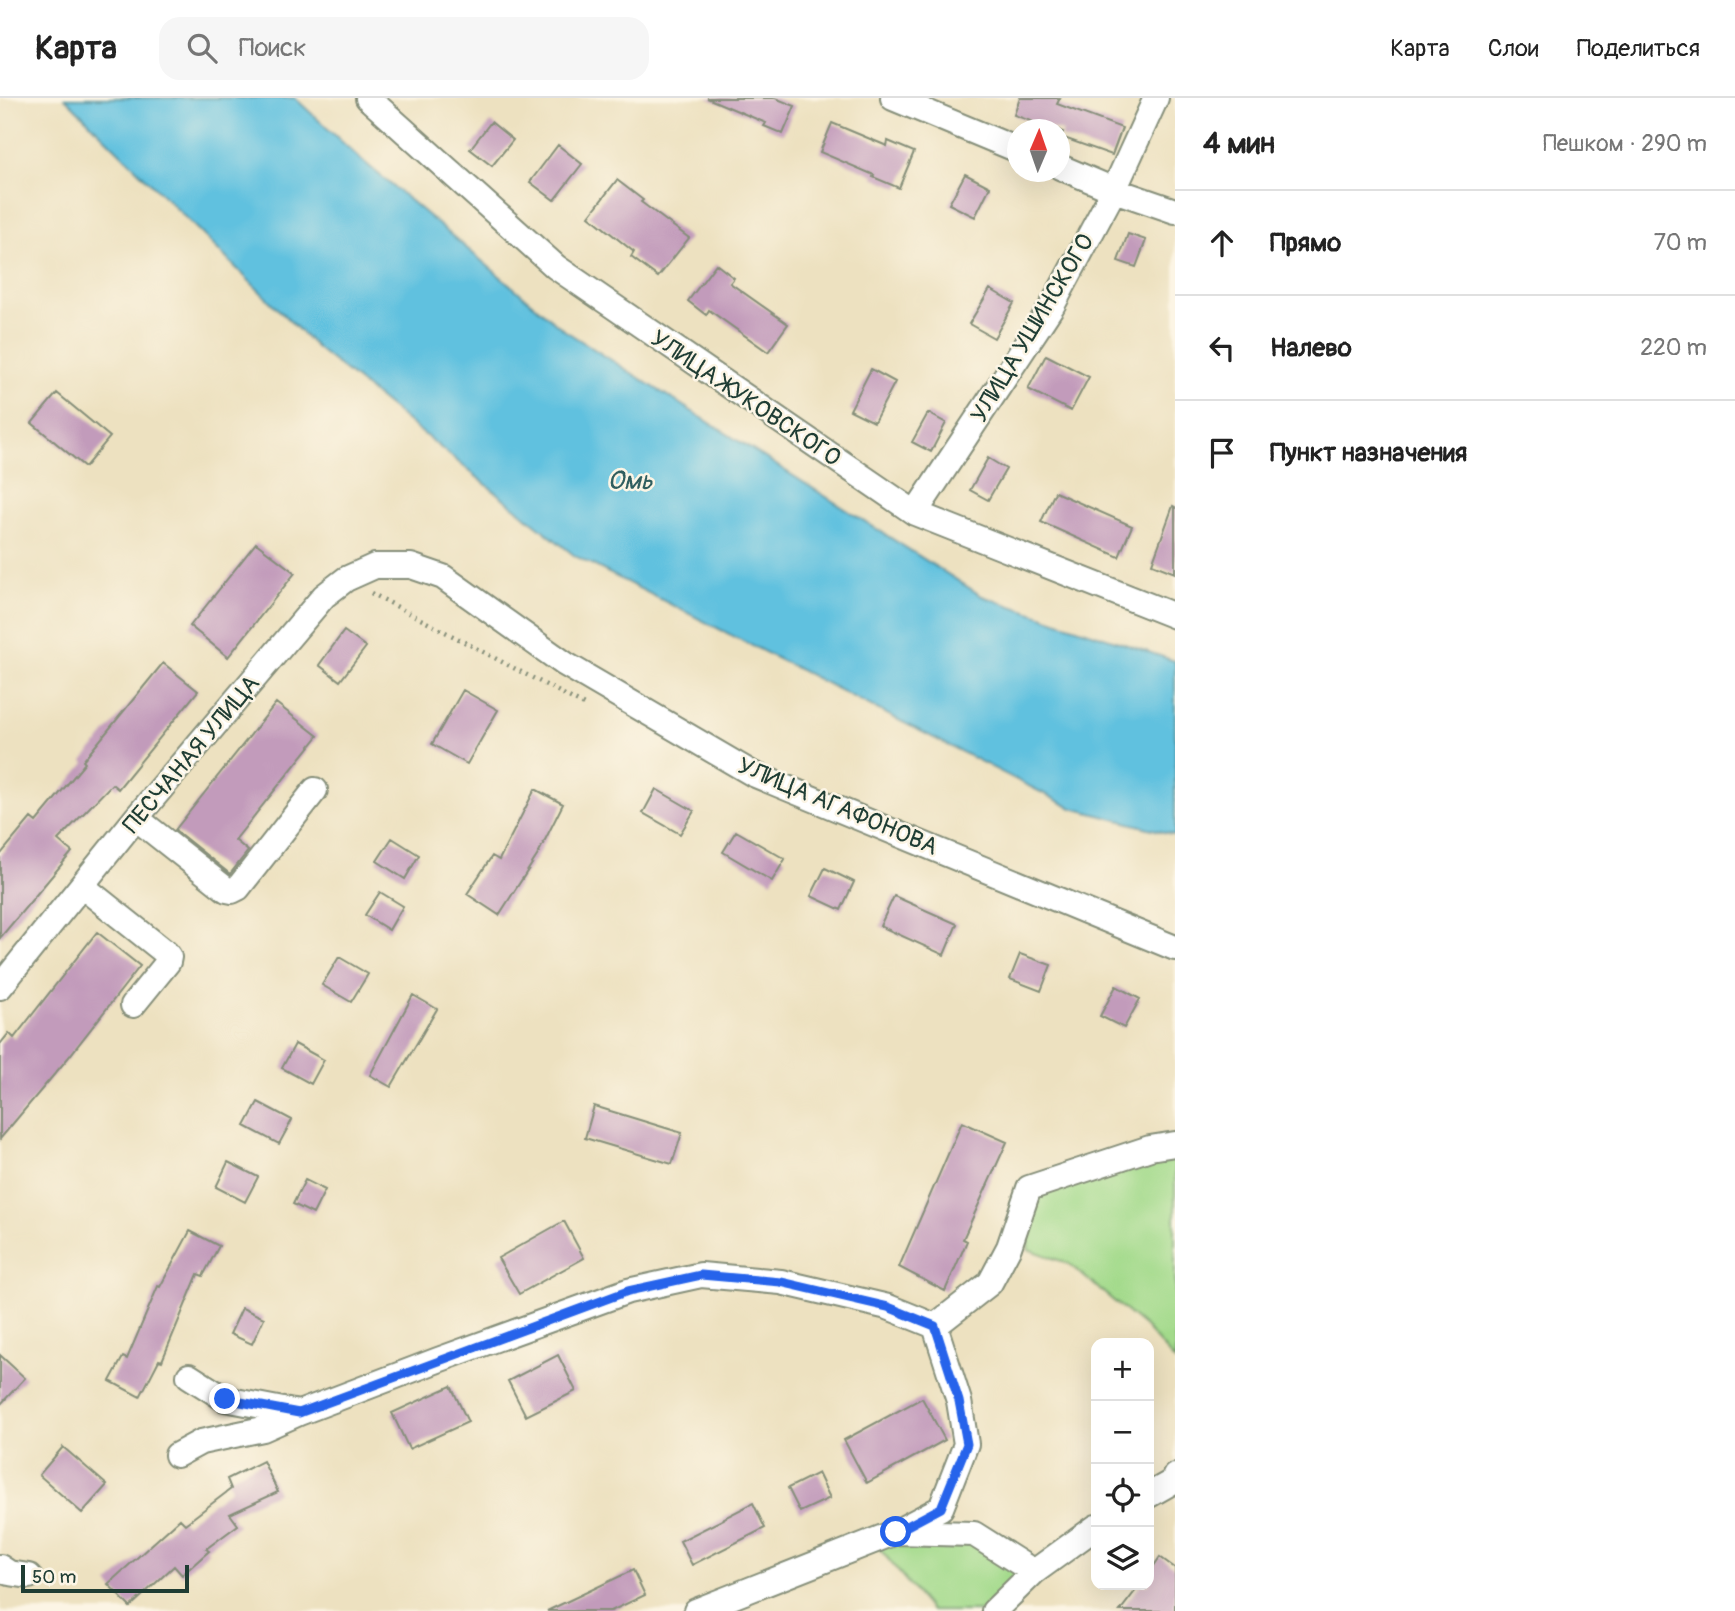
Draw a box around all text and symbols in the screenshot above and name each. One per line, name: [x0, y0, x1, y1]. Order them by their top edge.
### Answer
search box: [159, 17, 649, 80]
text: Карта: [35, 28, 117, 69]
icon: search: [183, 29, 221, 67]
text: Поиск: [239, 32, 307, 64]
text: Карта: [1390, 34, 1450, 63]
text: Слои: [1488, 34, 1539, 63]
text: Поделиться: [1577, 34, 1700, 63]
north arrow: [1007, 119, 1070, 182]
text: 4 мин: [1203, 125, 1275, 162]
text: Пешком · 290 m: [1543, 129, 1707, 158]
icon: ahead: [1203, 224, 1241, 262]
text: Прямо: [1270, 227, 1341, 259]
text: 70 m: [1654, 228, 1707, 257]
street label: УЛИЦА УШИНСКОГО: [965, 229, 1100, 428]
street label: УЛИЦА ЖУКОВСКОГО: [645, 324, 846, 473]
icon: left: [1203, 329, 1241, 367]
text: Налево: [1270, 332, 1352, 364]
text: 220 m: [1640, 333, 1707, 362]
icon: arrive: [1203, 434, 1241, 472]
text: Пункт назначения: [1270, 437, 1467, 469]
water label: Омь: [607, 465, 653, 497]
street label: ПЕСЧАНАЯ УЛИЦА: [117, 669, 266, 839]
street label: УЛИЦА АГАФОНОВА: [733, 751, 942, 862]
map controls: [1091, 1338, 1154, 1590]
button: +: [1091, 1338, 1154, 1401]
route end: [209, 1383, 240, 1414]
button: −: [1091, 1401, 1154, 1464]
button: locate: [1091, 1464, 1154, 1527]
route start: [880, 1516, 911, 1547]
button: layers: [1091, 1527, 1154, 1590]
scale bar: [21, 1562, 189, 1594]
text: 50 m: [32, 1565, 76, 1589]

